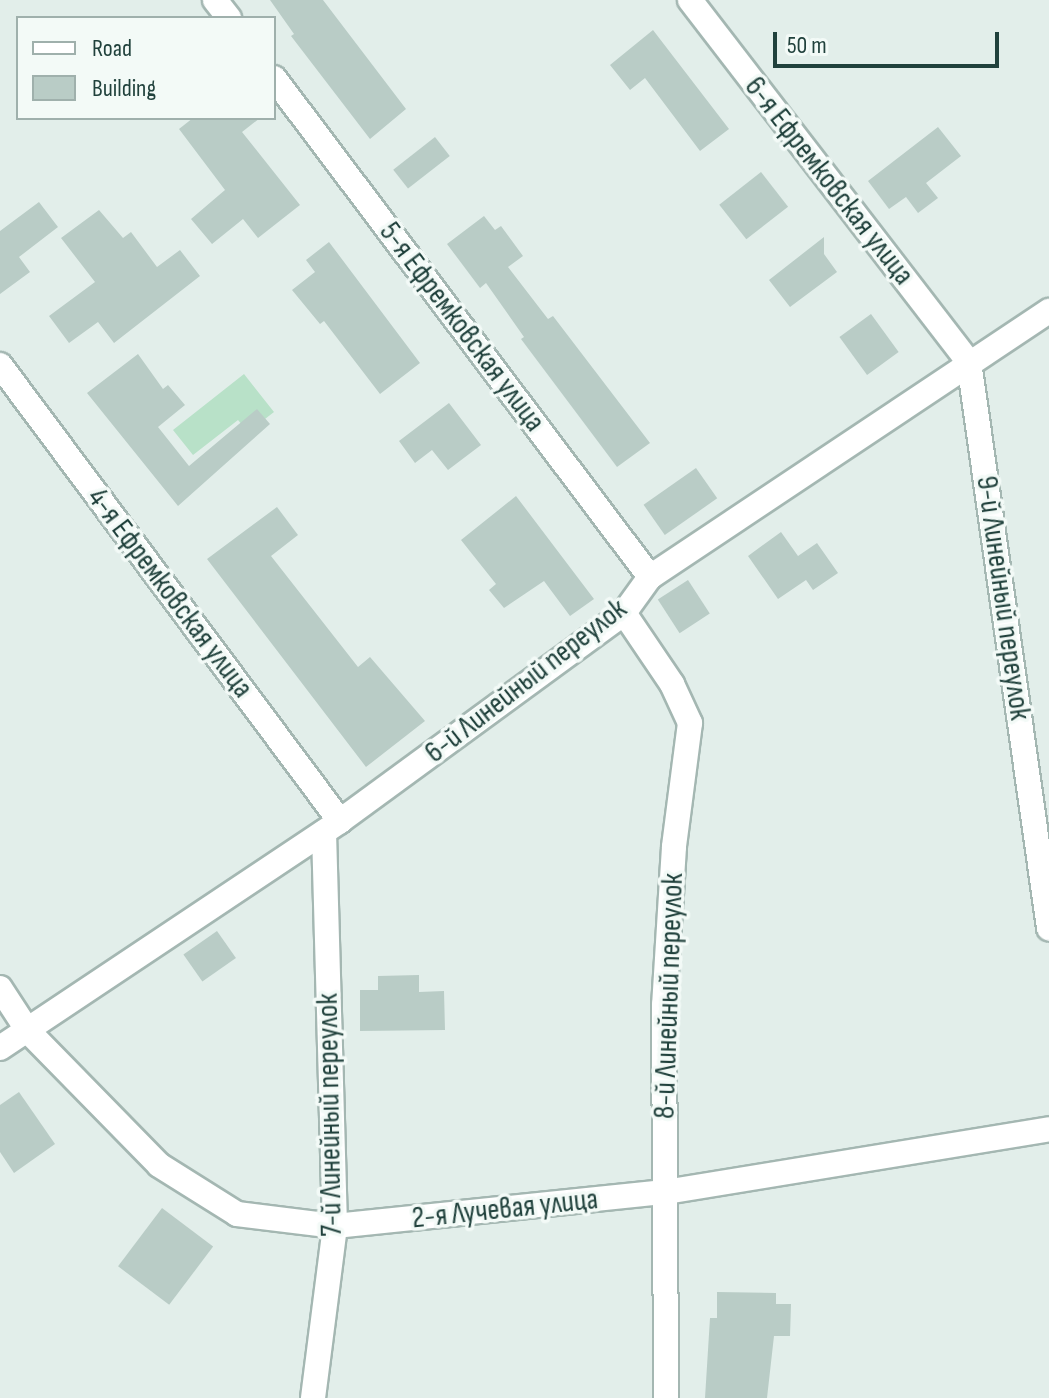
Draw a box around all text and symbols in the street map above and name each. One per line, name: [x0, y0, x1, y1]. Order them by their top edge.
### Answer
legend: [16, 16, 276, 120]
scale bar: [777, 16, 1003, 66]
text: 50 m: [787, 31, 827, 60]
text: Road: [92, 34, 132, 63]
street label: 6-я Ефремковская улица: [737, 70, 921, 292]
text: Building: [92, 74, 156, 103]
street label: 5-я Ефремковская улица: [372, 215, 552, 439]
street label: 9-й Линейный переулок: [968, 474, 1038, 722]
street label: 4-я Ефремковская улица: [79, 481, 261, 705]
street label: 6-й Линейный переулок: [418, 591, 634, 771]
street label: 8-й Линейный переулок: [647, 872, 691, 1120]
street label: 7-й Линейный переулок: [310, 993, 350, 1237]
street label: 2-я Лучевая улица: [410, 1181, 600, 1237]

